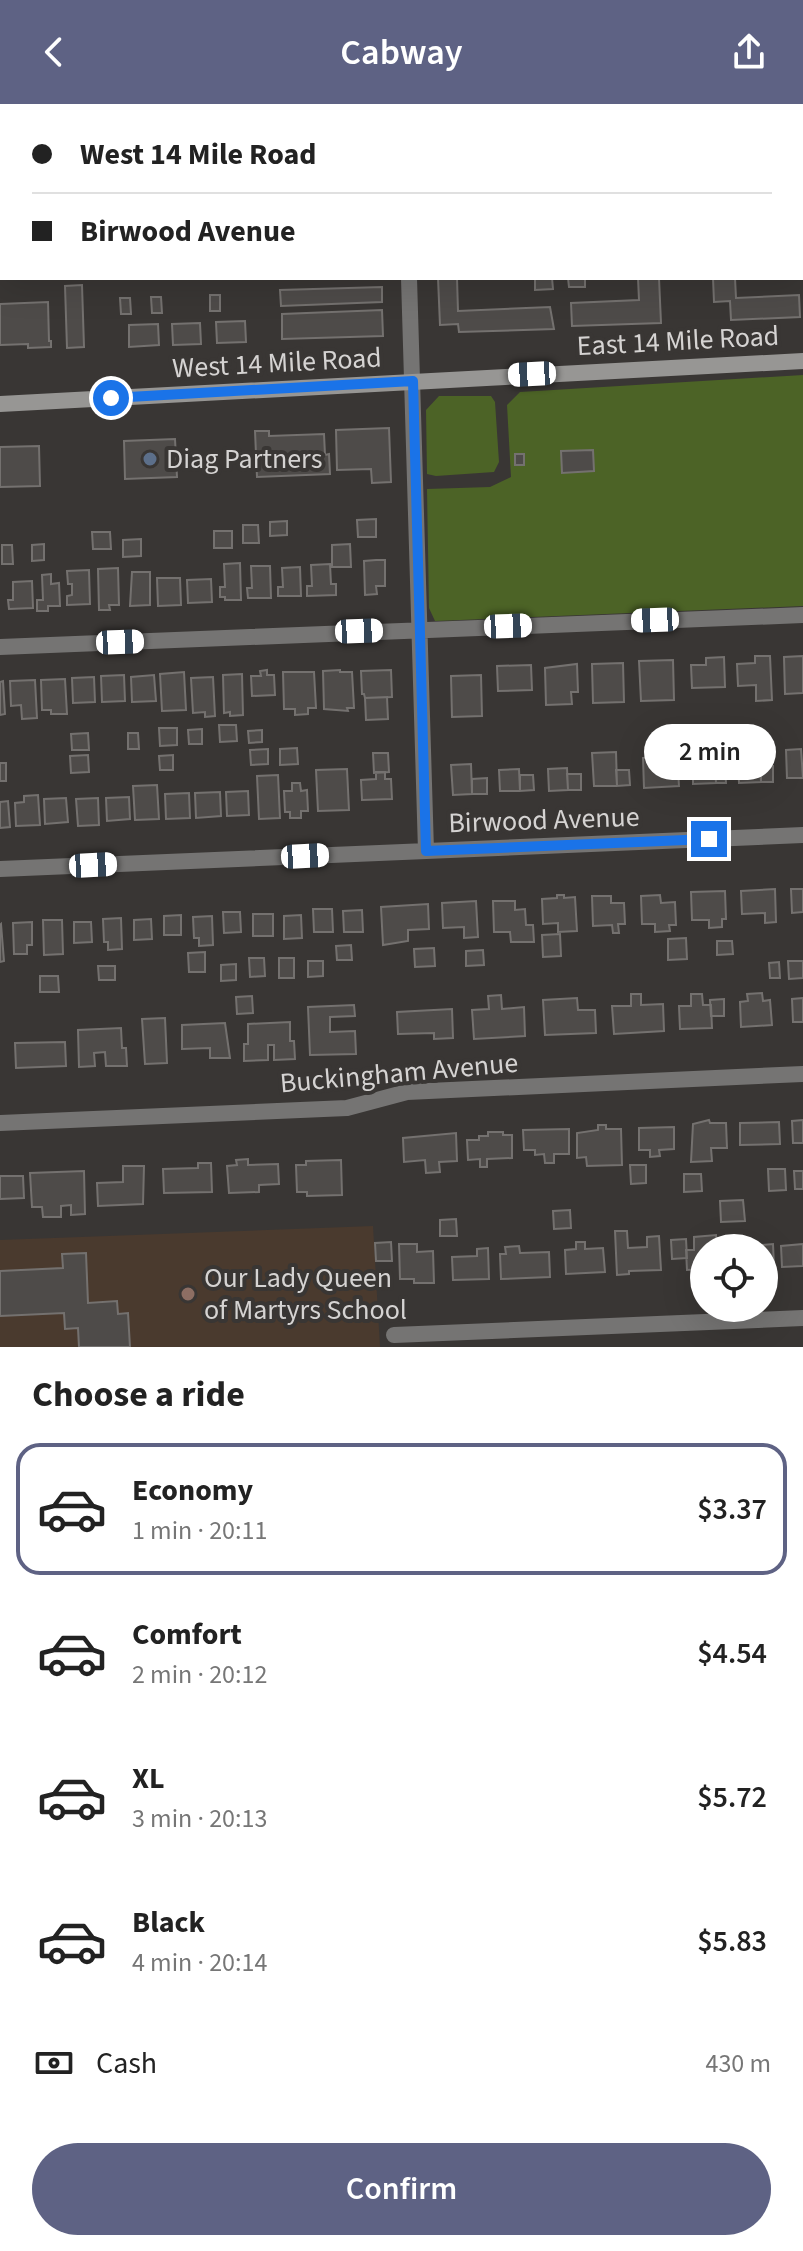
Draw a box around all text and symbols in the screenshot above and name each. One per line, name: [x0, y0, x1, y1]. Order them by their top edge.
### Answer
text: Cabway: [340, 27, 463, 78]
icon: back: [32, 30, 76, 74]
icon: share: [727, 30, 771, 74]
text: West 14 Mile Road: [80, 133, 316, 176]
text: Birwood Avenue: [80, 210, 295, 253]
street label: East 14 Mile Road: [576, 316, 780, 366]
street label: West 14 Mile Road: [171, 338, 383, 388]
car: [507, 361, 557, 387]
route start: [93, 380, 129, 416]
place label: Diag Partners: [166, 439, 322, 479]
marker: Diag Partners: [141, 450, 159, 468]
car: [631, 607, 679, 633]
car: [484, 613, 532, 639]
car: [335, 618, 383, 644]
car: [96, 629, 144, 655]
callout: 2 min: [643, 723, 775, 779]
text: 2 min: [679, 733, 741, 770]
street label: Birwood Avenue: [448, 797, 640, 843]
route end: [691, 821, 727, 857]
car: [280, 843, 330, 869]
car: [68, 852, 118, 878]
street label: Buckingham Avenue: [278, 1043, 520, 1103]
map controls: [690, 1234, 778, 1322]
button: locate: [690, 1234, 778, 1322]
place label: Our Lady Queen of Martyrs School: [204, 1258, 407, 1330]
marker: Our Lady Queen of Martyrs School: [179, 1285, 197, 1303]
text: Choose a ride: [32, 1369, 245, 1420]
text: Economy: [132, 1469, 253, 1512]
icon: car: [36, 1473, 108, 1545]
text: $3.37: [697, 1488, 767, 1531]
text: 1 min · 20:11: [132, 1512, 267, 1549]
text: Comfort: [132, 1613, 242, 1656]
icon: car: [36, 1617, 108, 1689]
text: $4.54: [697, 1632, 767, 1675]
text: 2 min · 20:12: [132, 1656, 267, 1693]
text: XL: [132, 1757, 165, 1800]
icon: car: [36, 1761, 108, 1833]
text: $5.72: [697, 1776, 767, 1819]
text: 3 min · 20:13: [132, 1800, 267, 1837]
text: Black: [132, 1901, 205, 1944]
icon: car: [36, 1905, 108, 1977]
text: $5.83: [697, 1920, 767, 1963]
text: 4 min · 20:14: [132, 1944, 267, 1981]
icon: cash: [32, 2041, 76, 2085]
text: Cash: [96, 2042, 157, 2085]
text: 430 m: [705, 2045, 771, 2082]
button: Confirm: [32, 2143, 771, 2235]

